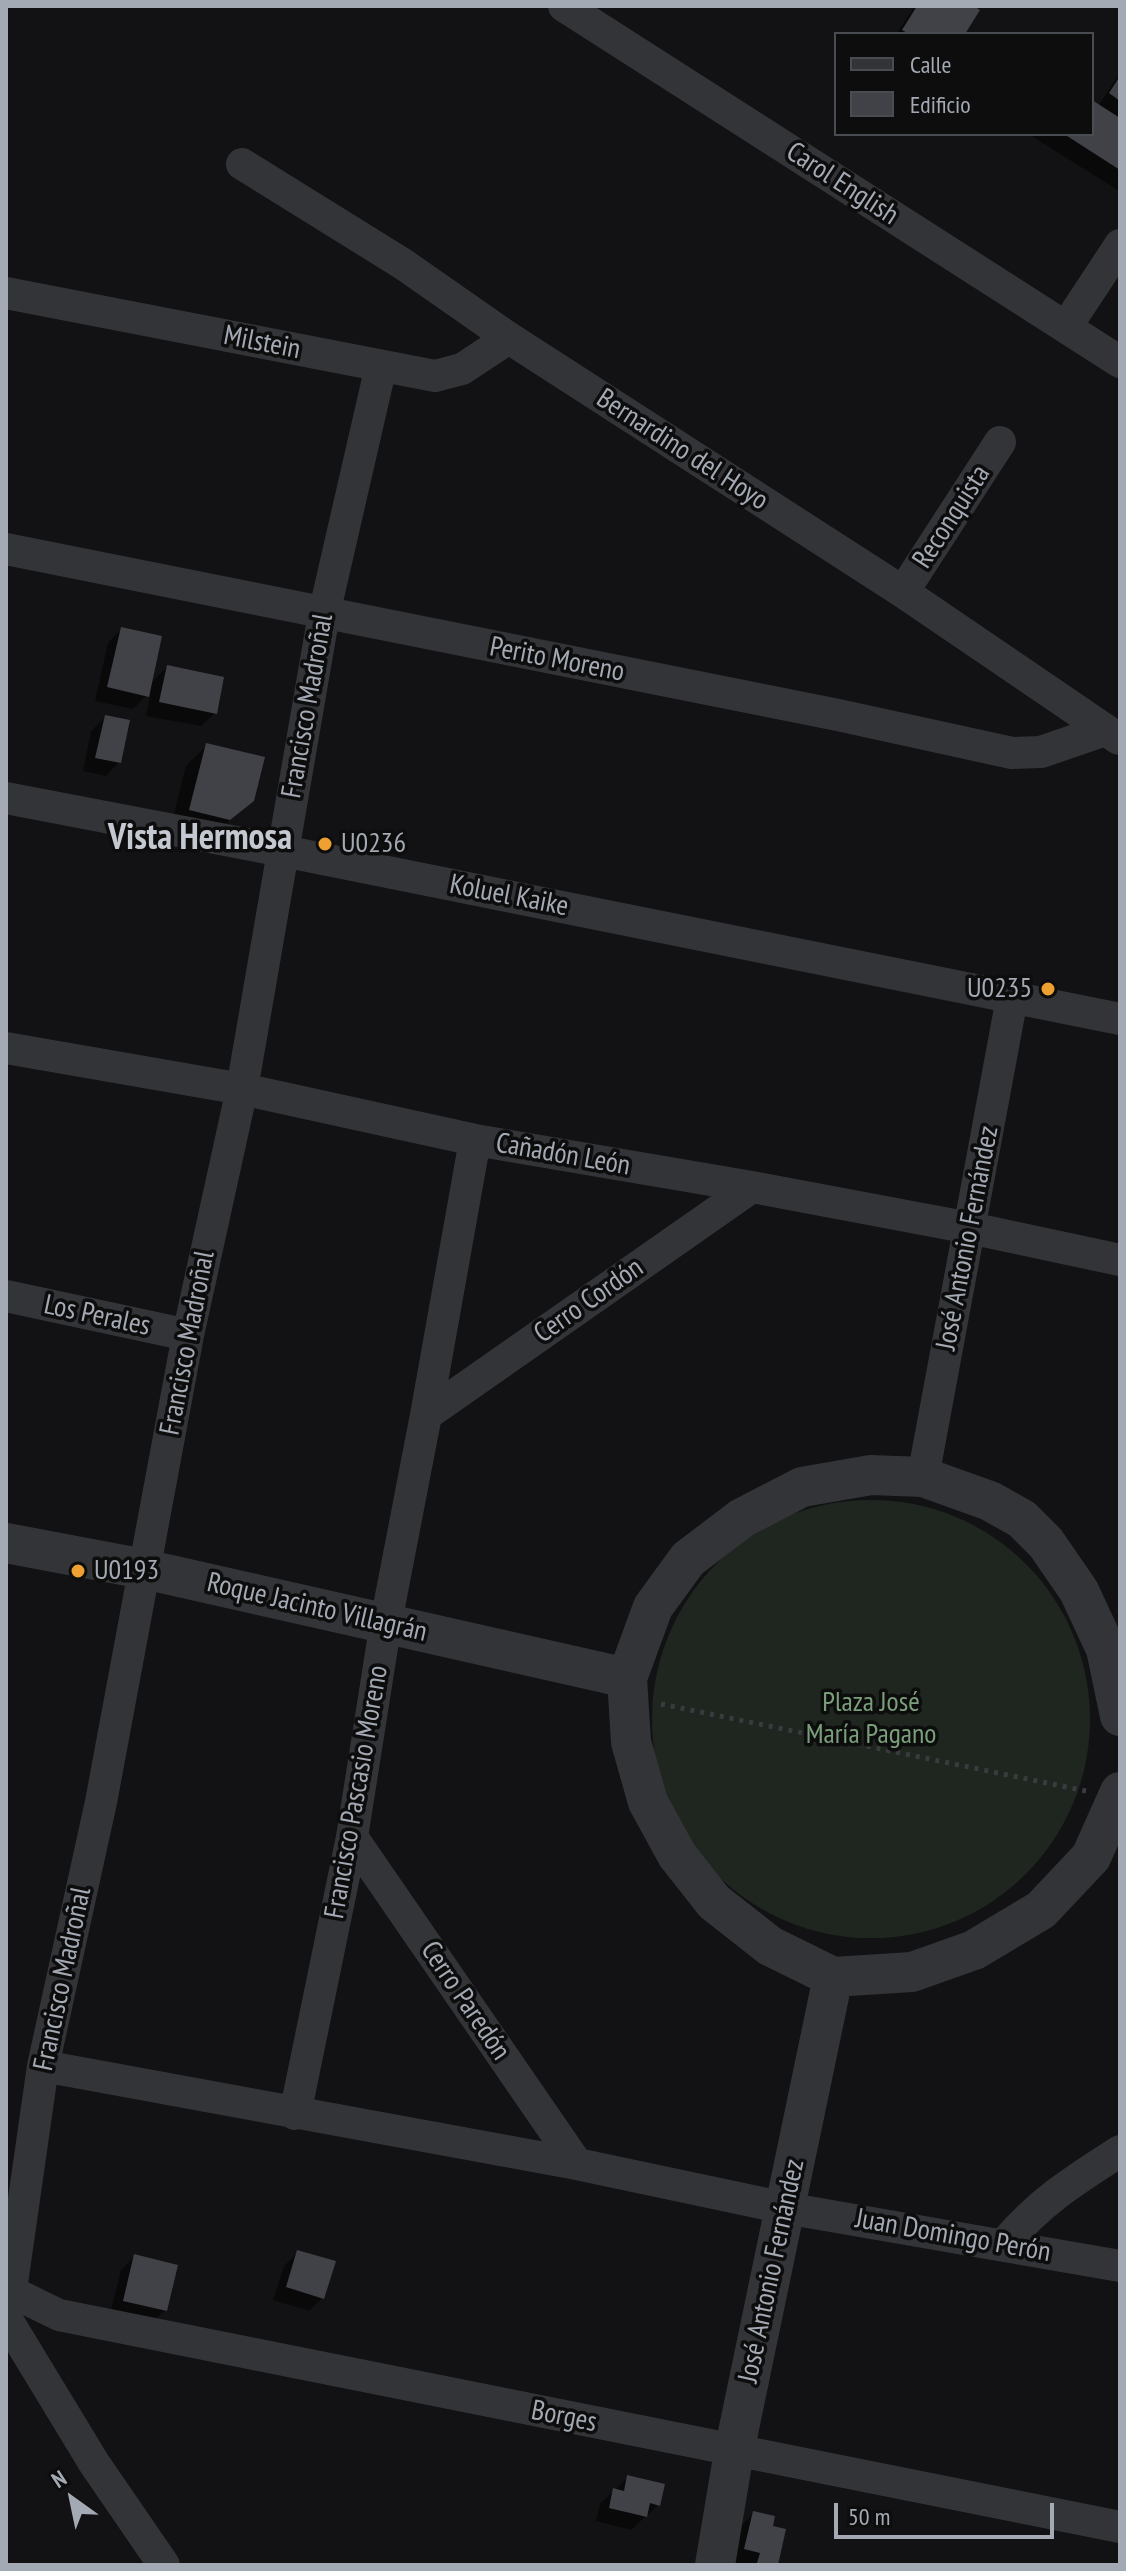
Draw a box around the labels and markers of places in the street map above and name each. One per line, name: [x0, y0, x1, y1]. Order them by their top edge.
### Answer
place label: U0236: [341, 827, 406, 861]
marker: U0236: [316, 835, 334, 853]
place label: U0235: [967, 972, 1032, 1006]
marker: U0235: [1039, 980, 1057, 998]
place label: U0193: [94, 1554, 159, 1588]
marker: U0193: [69, 1562, 87, 1580]

